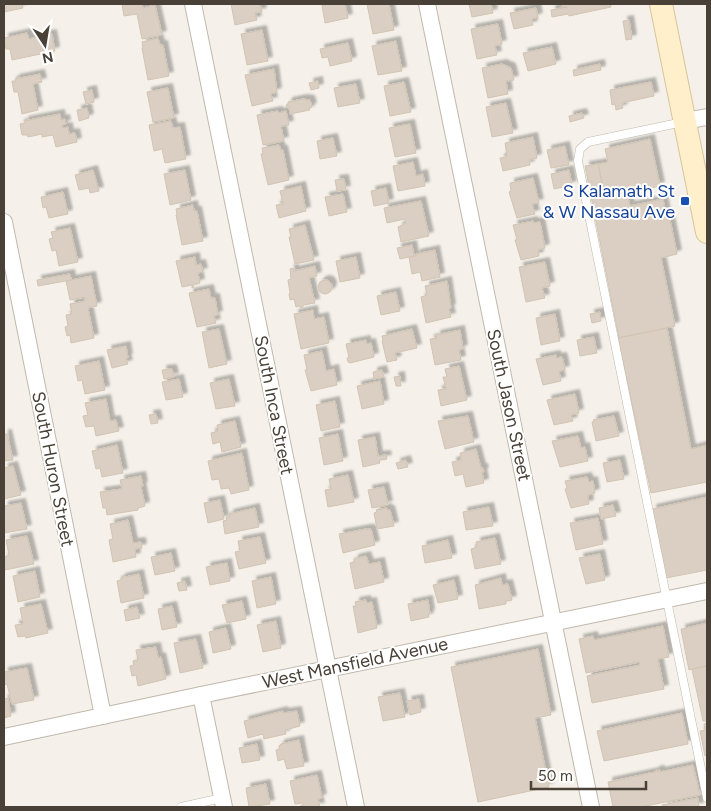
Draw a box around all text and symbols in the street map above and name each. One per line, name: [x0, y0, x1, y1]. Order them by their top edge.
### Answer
north arrow: [20, 20, 70, 70]
text: N: [41, 48, 55, 67]
place label: S Kalamath St & W Nassau Ave: [543, 180, 675, 223]
marker: S Kalamath St & W Nassau Ave: [679, 195, 691, 207]
street label: South Jason Street: [482, 327, 536, 483]
street label: South Inca Street: [250, 333, 298, 477]
street label: South Huron Street: [27, 389, 79, 549]
street label: West Mansfield Avenue: [260, 633, 450, 693]
scale bar: [531, 758, 646, 790]
text: 50 m: [538, 767, 573, 785]

